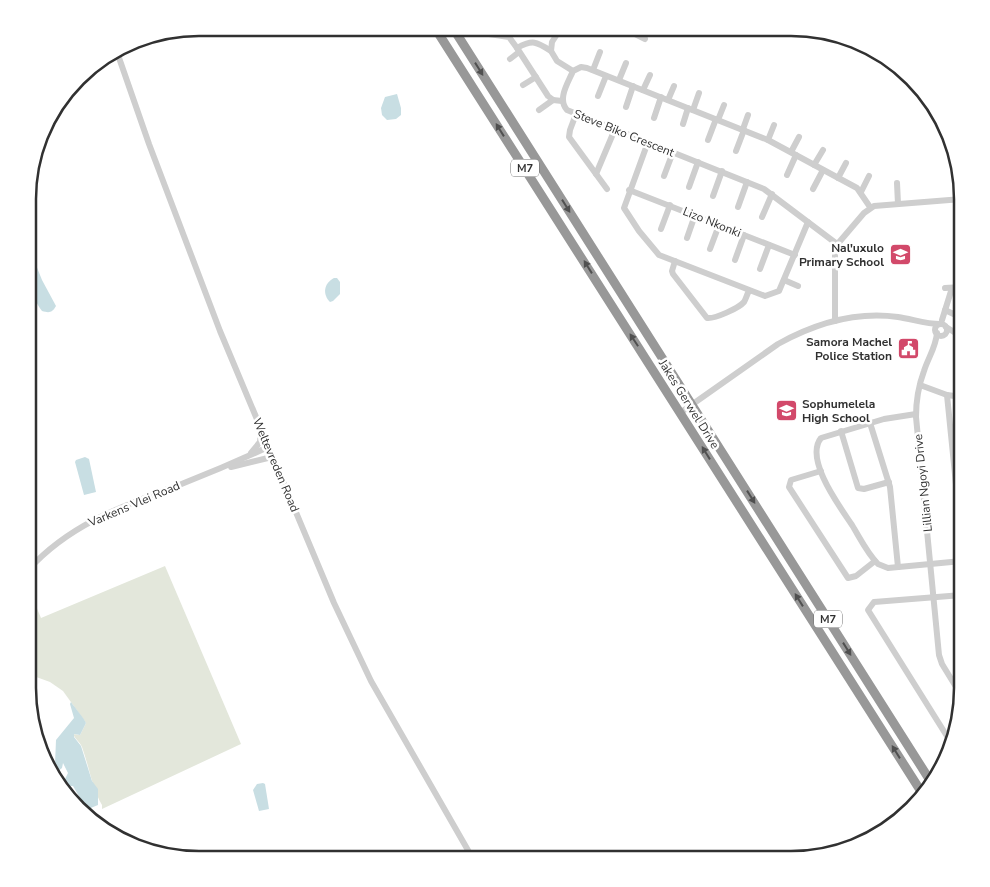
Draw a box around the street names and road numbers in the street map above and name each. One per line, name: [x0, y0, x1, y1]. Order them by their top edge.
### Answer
street label: Steve Biko Crescent: [571, 106, 677, 161]
road number: M7: [511, 160, 539, 177]
street label: Lizo Nkonki: [680, 203, 744, 241]
street label: Jakes Gerwel Drive: [655, 355, 723, 452]
street label: Weltevreden Road: [249, 415, 303, 515]
street label: Lillian Ngoyi Drive: [910, 433, 936, 533]
street label: Varkens Vlei Road: [85, 477, 182, 531]
road number: M7: [814, 610, 842, 628]

